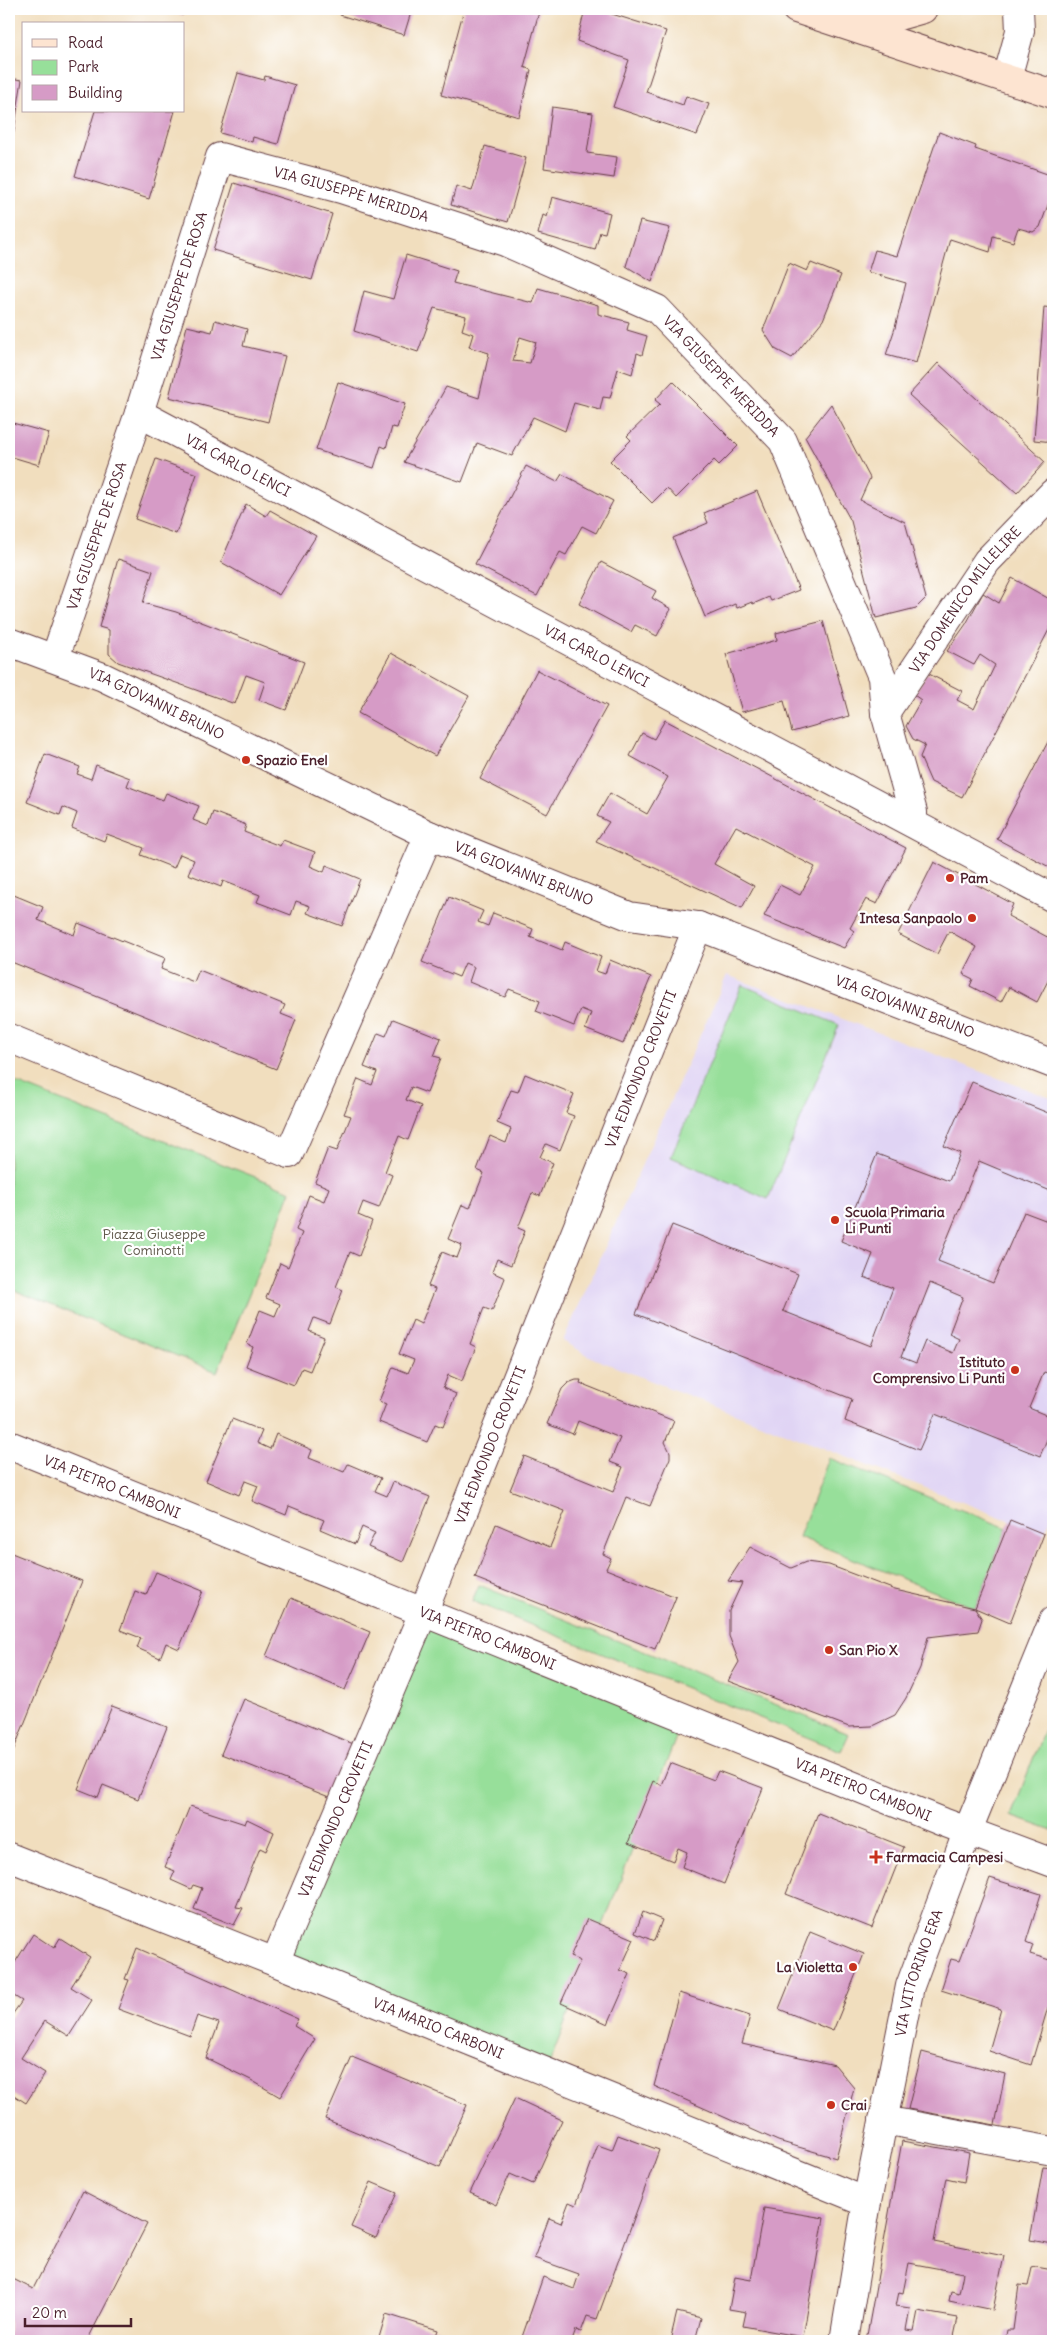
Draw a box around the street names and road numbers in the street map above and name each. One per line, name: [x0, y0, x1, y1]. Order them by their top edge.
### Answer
street label: VIA GIUSEPPE MERIDDA: [272, 163, 431, 226]
street label: VIA GIUSEPPE DE ROSA: [147, 209, 211, 363]
street label: VIA GIUSEPPE MERIDDA: [659, 312, 783, 441]
street label: VIA CARLO LENCI: [182, 430, 294, 501]
street label: VIA GIUSEPPE DE ROSA: [63, 460, 131, 612]
street label: VIA DOMENICO MILLELIRE: [905, 522, 1025, 677]
street label: VIA CARLO LENCI: [541, 621, 652, 691]
street label: VIA GIOVANNI BRUNO: [86, 664, 228, 744]
street label: VIA GIOVANNI BRUNO: [452, 837, 596, 910]
street label: VIA GIOVANNI BRUNO: [832, 971, 977, 1042]
street label: VIA EDMONDO CROVETTI: [601, 988, 680, 1150]
street label: VIA EDMONDO CROVETTI: [451, 1364, 530, 1526]
street label: VIA PIETRO CAMBONI: [41, 1451, 183, 1522]
street label: VIA PIETRO CAMBONI: [417, 1603, 558, 1674]
street label: VIA EDMONDO CROVETTI: [294, 1738, 377, 1900]
street label: VIA PIETRO CAMBONI: [792, 1754, 934, 1825]
street label: VIA VITTORINO ERA: [891, 1907, 947, 2038]
street label: VIA MARIO CARBONI: [370, 1994, 506, 2063]

